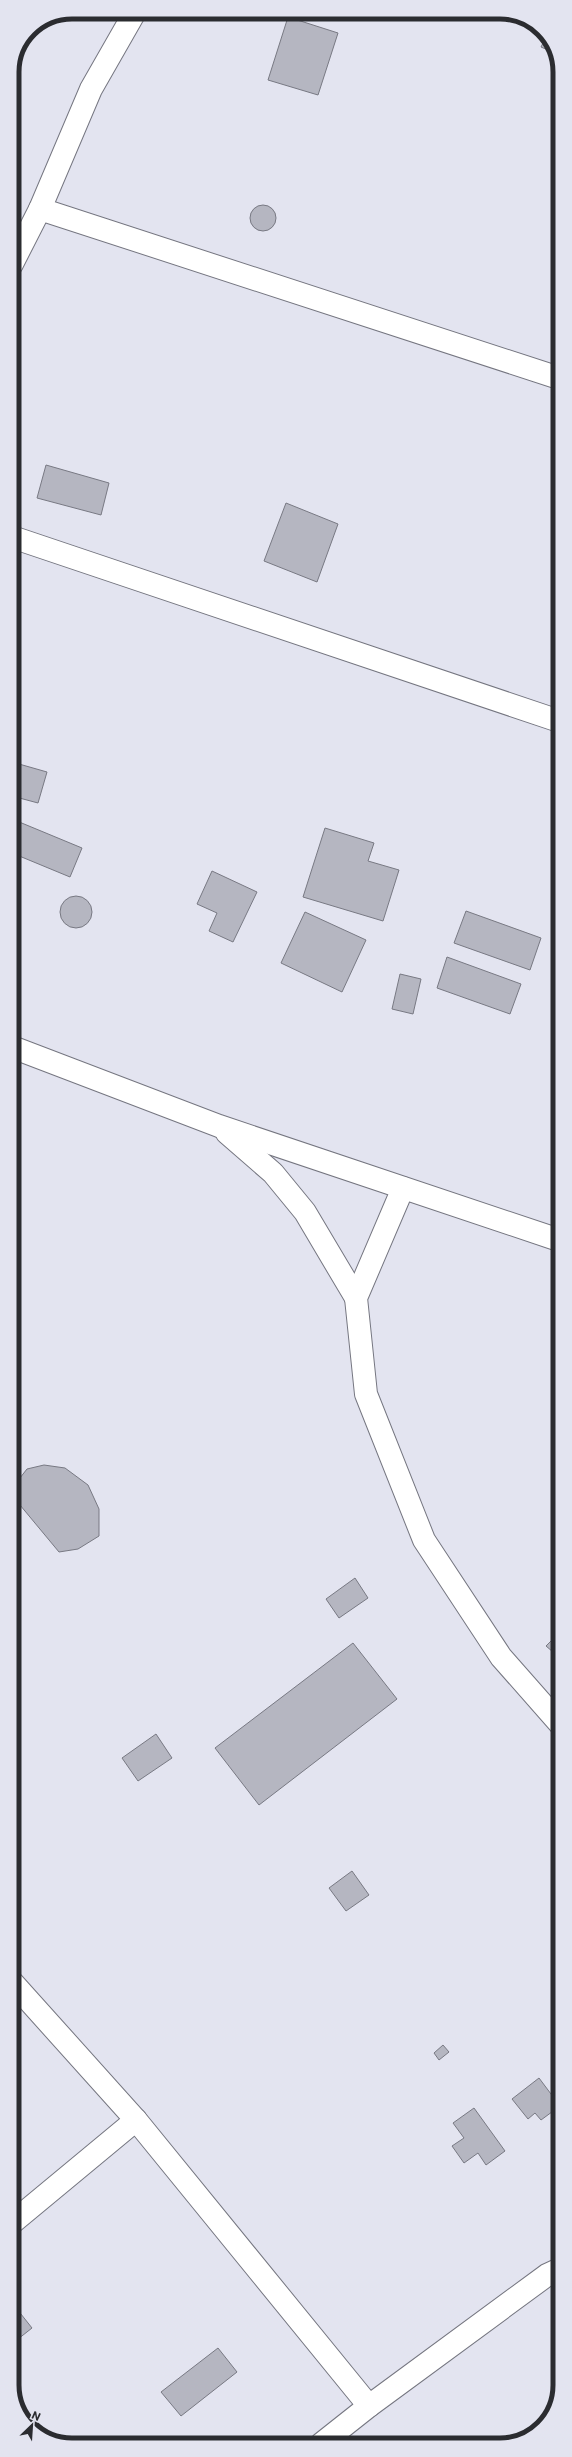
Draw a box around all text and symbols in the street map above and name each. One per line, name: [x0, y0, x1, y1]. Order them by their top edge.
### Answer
north arrow: [12, 2405, 52, 2445]
text: N: [30, 2408, 43, 2423]

